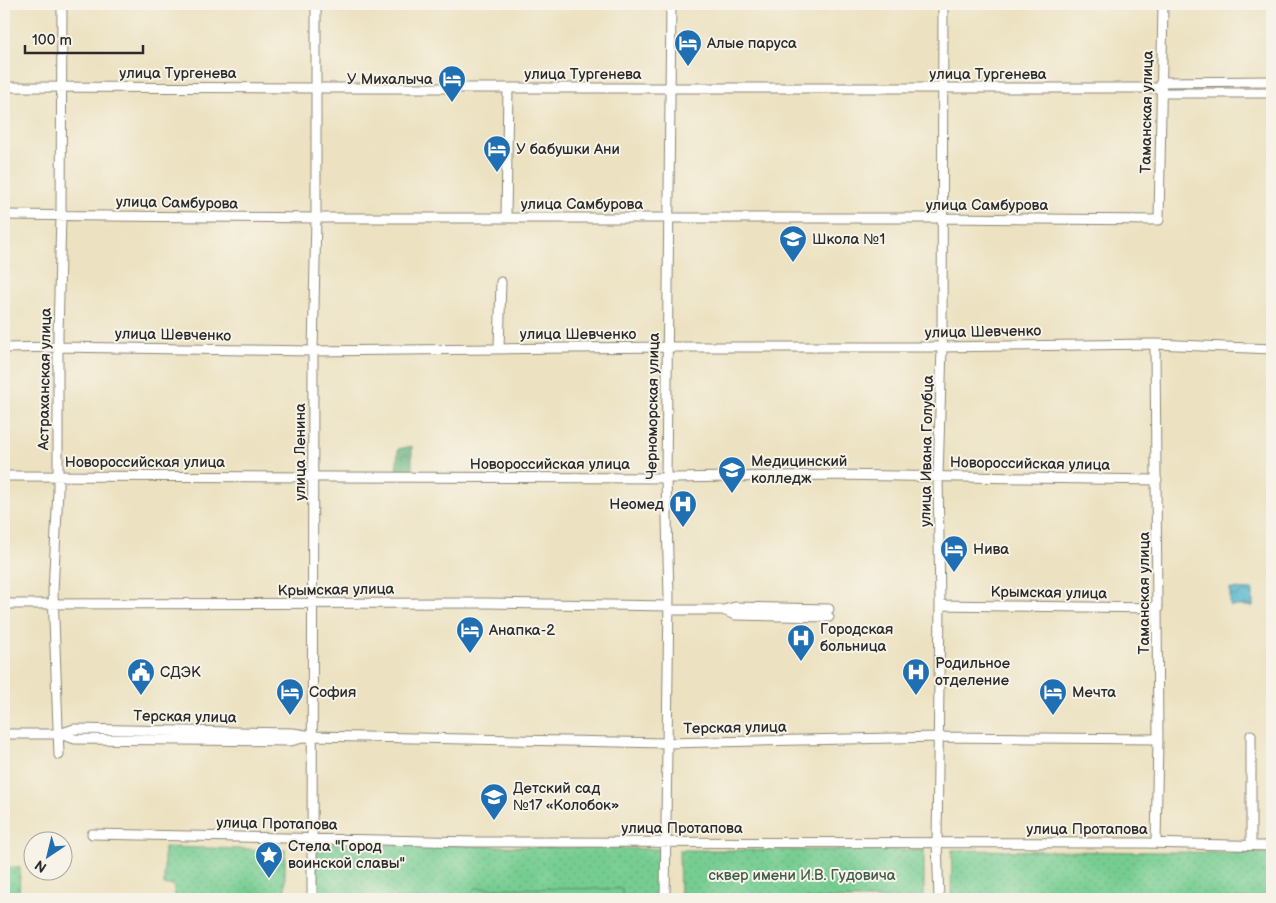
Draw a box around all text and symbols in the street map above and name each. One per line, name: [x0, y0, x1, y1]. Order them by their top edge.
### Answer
scale bar: [25, 22, 142, 54]
hotel icon: Алые паруса: [673, 28, 703, 67]
text: 100 m: [32, 31, 72, 50]
place label: Алые паруса: [706, 34, 797, 53]
street label: Таманская улица: [1136, 50, 1158, 173]
street label: улица Тургенева: [119, 64, 237, 83]
hotel icon: У Михалыча: [437, 64, 467, 103]
street label: улица Тургенева: [524, 65, 642, 84]
street label: улица Тургенева: [929, 65, 1047, 84]
place label: У Михалыча: [347, 70, 433, 89]
hotel icon: У бабушки Ани: [482, 134, 512, 173]
place label: У бабушки Ани: [516, 140, 620, 159]
street label: улица Самбурова: [116, 192, 239, 214]
street label: улица Самбурова: [521, 195, 643, 214]
street label: улица Самбурова: [926, 196, 1048, 215]
school or university icon: Школа №1: [778, 224, 808, 263]
place label: Школа №1: [812, 230, 885, 249]
street label: Астраханская улица: [34, 307, 56, 451]
street label: улица Шевченко: [925, 321, 1042, 343]
street label: улица Шевченко: [115, 324, 232, 346]
street label: улица Шевченко: [520, 325, 636, 344]
street label: Черноморская улица: [642, 332, 664, 480]
street label: улица Ивана Голубца: [916, 375, 938, 527]
street label: улица Ленина: [291, 403, 310, 501]
place label: Медицинский колледж: [751, 452, 847, 488]
street label: Новороссийская улица: [65, 453, 225, 472]
street label: Новороссийская улица: [950, 453, 1110, 475]
street label: Новороссийская улица: [470, 455, 630, 474]
school or university icon: Медицинский колледж: [717, 455, 747, 494]
hospital icon: Неомед: [668, 489, 698, 528]
place label: Неомед: [609, 495, 664, 514]
street label: Таманская улица: [1135, 532, 1154, 654]
hotel icon: Нива: [939, 534, 969, 573]
place label: Нива: [973, 540, 1009, 559]
street label: Крымская улица: [278, 579, 395, 601]
street label: Крымская улица: [991, 582, 1108, 604]
hotel icon: Анапка-2: [455, 615, 485, 654]
place label: Городская больница: [820, 620, 893, 656]
place label: Анапка-2: [488, 621, 555, 640]
hospital icon: Городская больница: [786, 623, 816, 662]
place label: Родильное отделение: [935, 654, 1010, 690]
public building icon: СДЭК: [126, 657, 156, 696]
hospital icon: Родильное отделение: [901, 657, 931, 696]
place label: СДЭК: [160, 663, 201, 682]
hotel icon: София: [275, 677, 305, 716]
hotel icon: Мечта: [1038, 677, 1068, 716]
place label: София: [309, 683, 356, 702]
place label: Мечта: [1072, 683, 1116, 702]
street label: Терская улица: [133, 707, 237, 727]
street label: Терская улица: [683, 718, 787, 738]
place label: Детский сад №17 «Колобок»: [513, 779, 619, 815]
school or university icon: Детский сад №17 «Колобок»: [479, 782, 509, 821]
street label: улица Протапова: [216, 813, 338, 835]
street label: улица Протапова: [621, 819, 743, 838]
street label: улица Протапова: [1026, 820, 1148, 839]
north arrow: [22, 830, 72, 880]
place label: Стела "Город воинской славы": [288, 837, 405, 873]
place icon: Стела "Город воинской славы": [254, 840, 284, 879]
text: N: [32, 856, 50, 876]
park label: сквер имени И.В. Гудовича: [708, 866, 896, 885]

